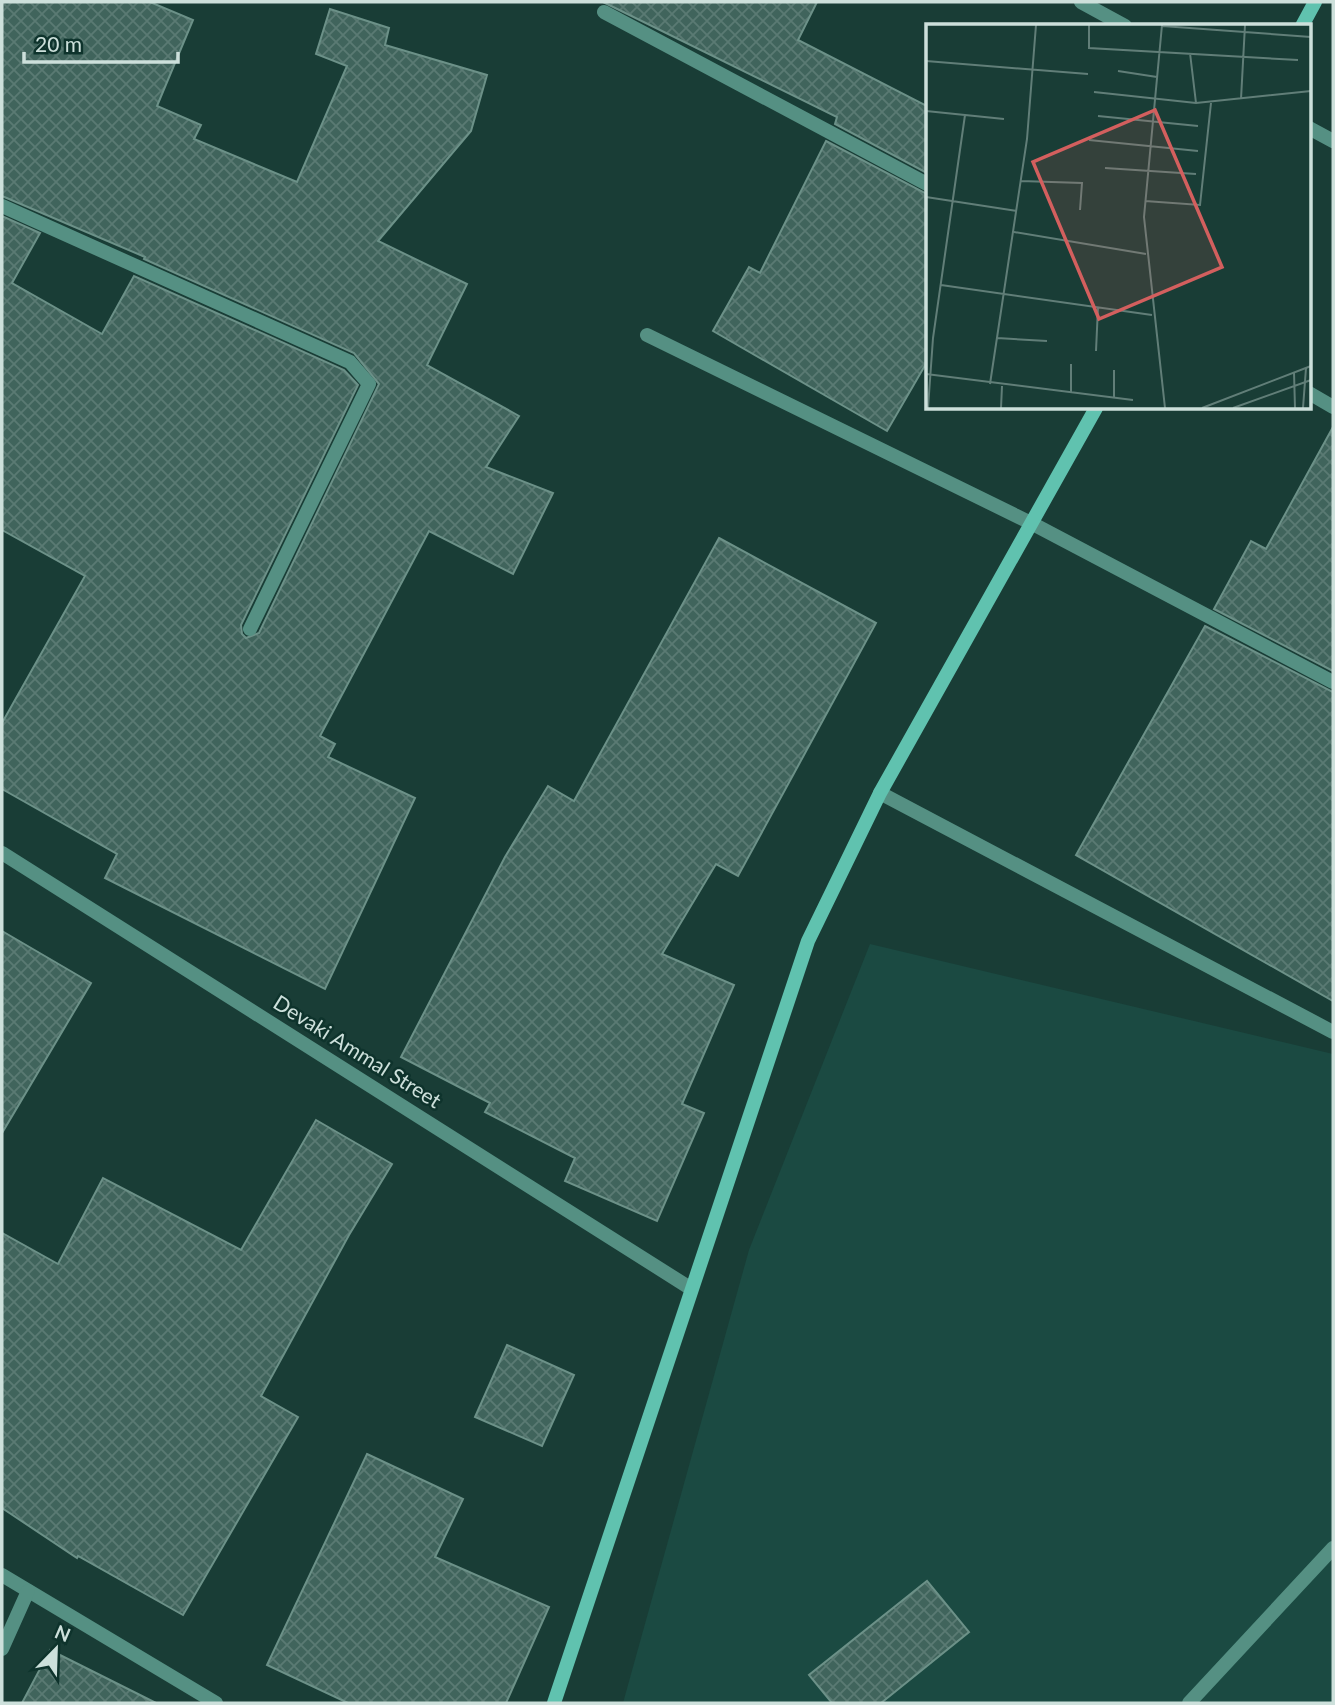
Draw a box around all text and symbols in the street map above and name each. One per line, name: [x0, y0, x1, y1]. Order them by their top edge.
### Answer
scale bar: [24, 21, 178, 65]
inset map: [926, 24, 1310, 410]
text: 20 m: [35, 31, 82, 56]
street label: Devaki Ammal Street: [269, 989, 447, 1113]
north arrow: [21, 1614, 91, 1684]
text: N: [52, 1619, 74, 1646]

